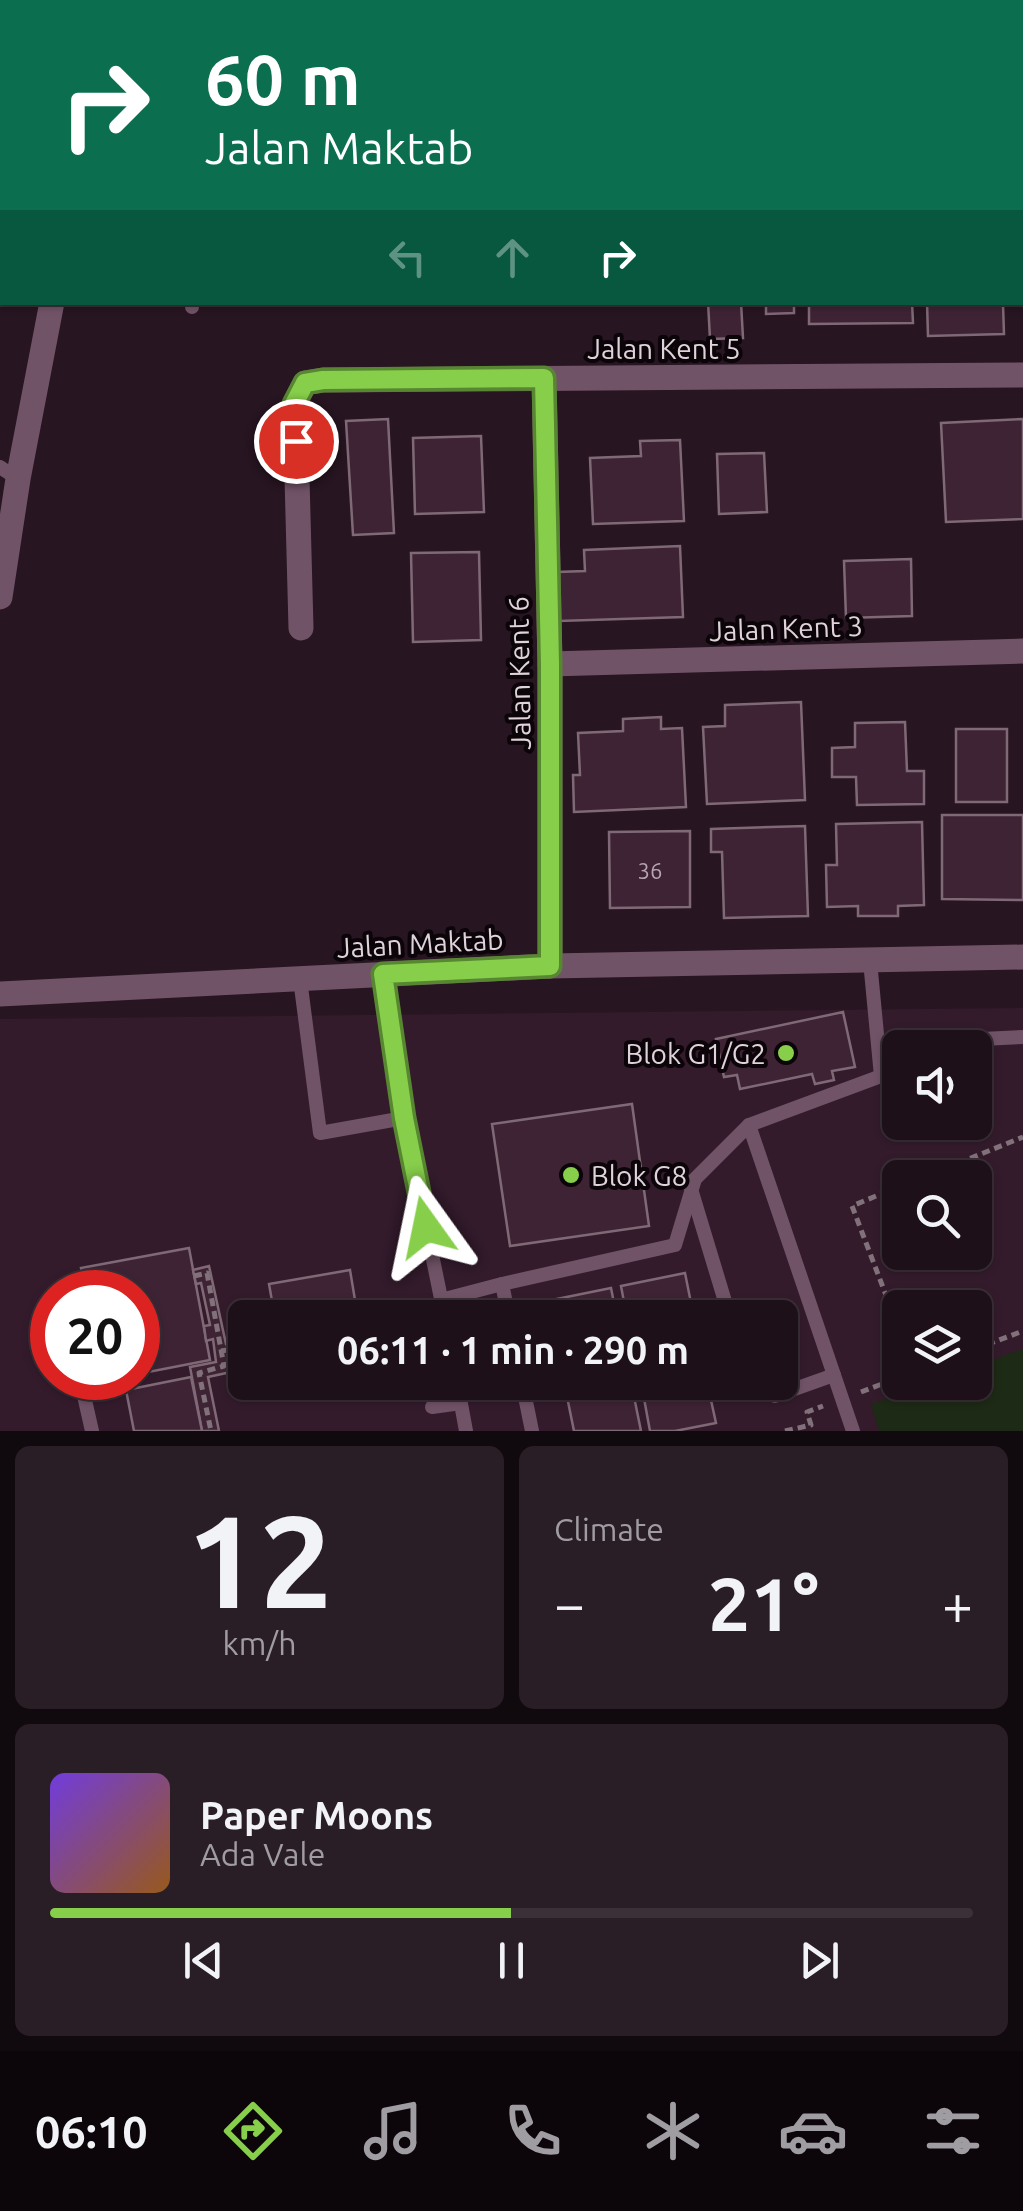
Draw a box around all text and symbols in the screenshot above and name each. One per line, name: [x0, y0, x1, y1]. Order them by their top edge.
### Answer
icon: right: [40, 40, 170, 170]
text: 60 m: [205, 40, 361, 118]
text: Jalan Maktab: [205, 122, 473, 173]
icon: left: [380, 230, 435, 285]
icon: ahead: [485, 230, 540, 285]
icon: right: [590, 230, 645, 285]
street label: Jalan Kent 5: [587, 333, 741, 364]
pin: [254, 399, 339, 484]
icon: arrive: [269, 414, 324, 469]
street label: Jalan Kent 6: [502, 596, 536, 750]
street label: Jalan Kent 3: [709, 610, 863, 646]
house number: 36: [638, 858, 662, 883]
street label: Jalan Maktab: [336, 923, 504, 963]
map controls: [882, 1030, 992, 1400]
button: sound: [882, 1030, 992, 1140]
place label: Blok G1/G2: [625, 1038, 766, 1069]
marker: Blok G1/G2: [775, 1042, 797, 1064]
place label: Blok G8: [591, 1160, 687, 1191]
button: search: [882, 1160, 992, 1270]
marker: Blok G8: [560, 1164, 582, 1186]
position arrow: [374, 1175, 478, 1279]
speed limit sign: 20: [30, 1270, 160, 1400]
button: layers: [882, 1290, 992, 1400]
text: 06:11 · 1 min · 290 m: [337, 1329, 689, 1371]
text: 12: [186, 1487, 333, 1633]
text: Climate: [554, 1511, 664, 1547]
text: 21°: [708, 1561, 819, 1645]
text: −: [554, 1573, 585, 1634]
text: +: [942, 1573, 973, 1634]
text: km/h: [223, 1625, 296, 1661]
text: Paper Moons: [200, 1794, 433, 1836]
text: Ada Vale: [200, 1836, 326, 1872]
icon: previous: [176, 1933, 231, 1988]
icon: pause: [484, 1933, 539, 1988]
icon: next: [792, 1933, 847, 1988]
icon: directions: [218, 2096, 288, 2166]
icon: music: [358, 2096, 428, 2166]
icon: phone: [498, 2096, 568, 2166]
icon: climate: [638, 2096, 708, 2166]
icon: car: [778, 2096, 848, 2166]
icon: filters: [918, 2096, 988, 2166]
text: 06:10: [35, 2106, 148, 2157]

